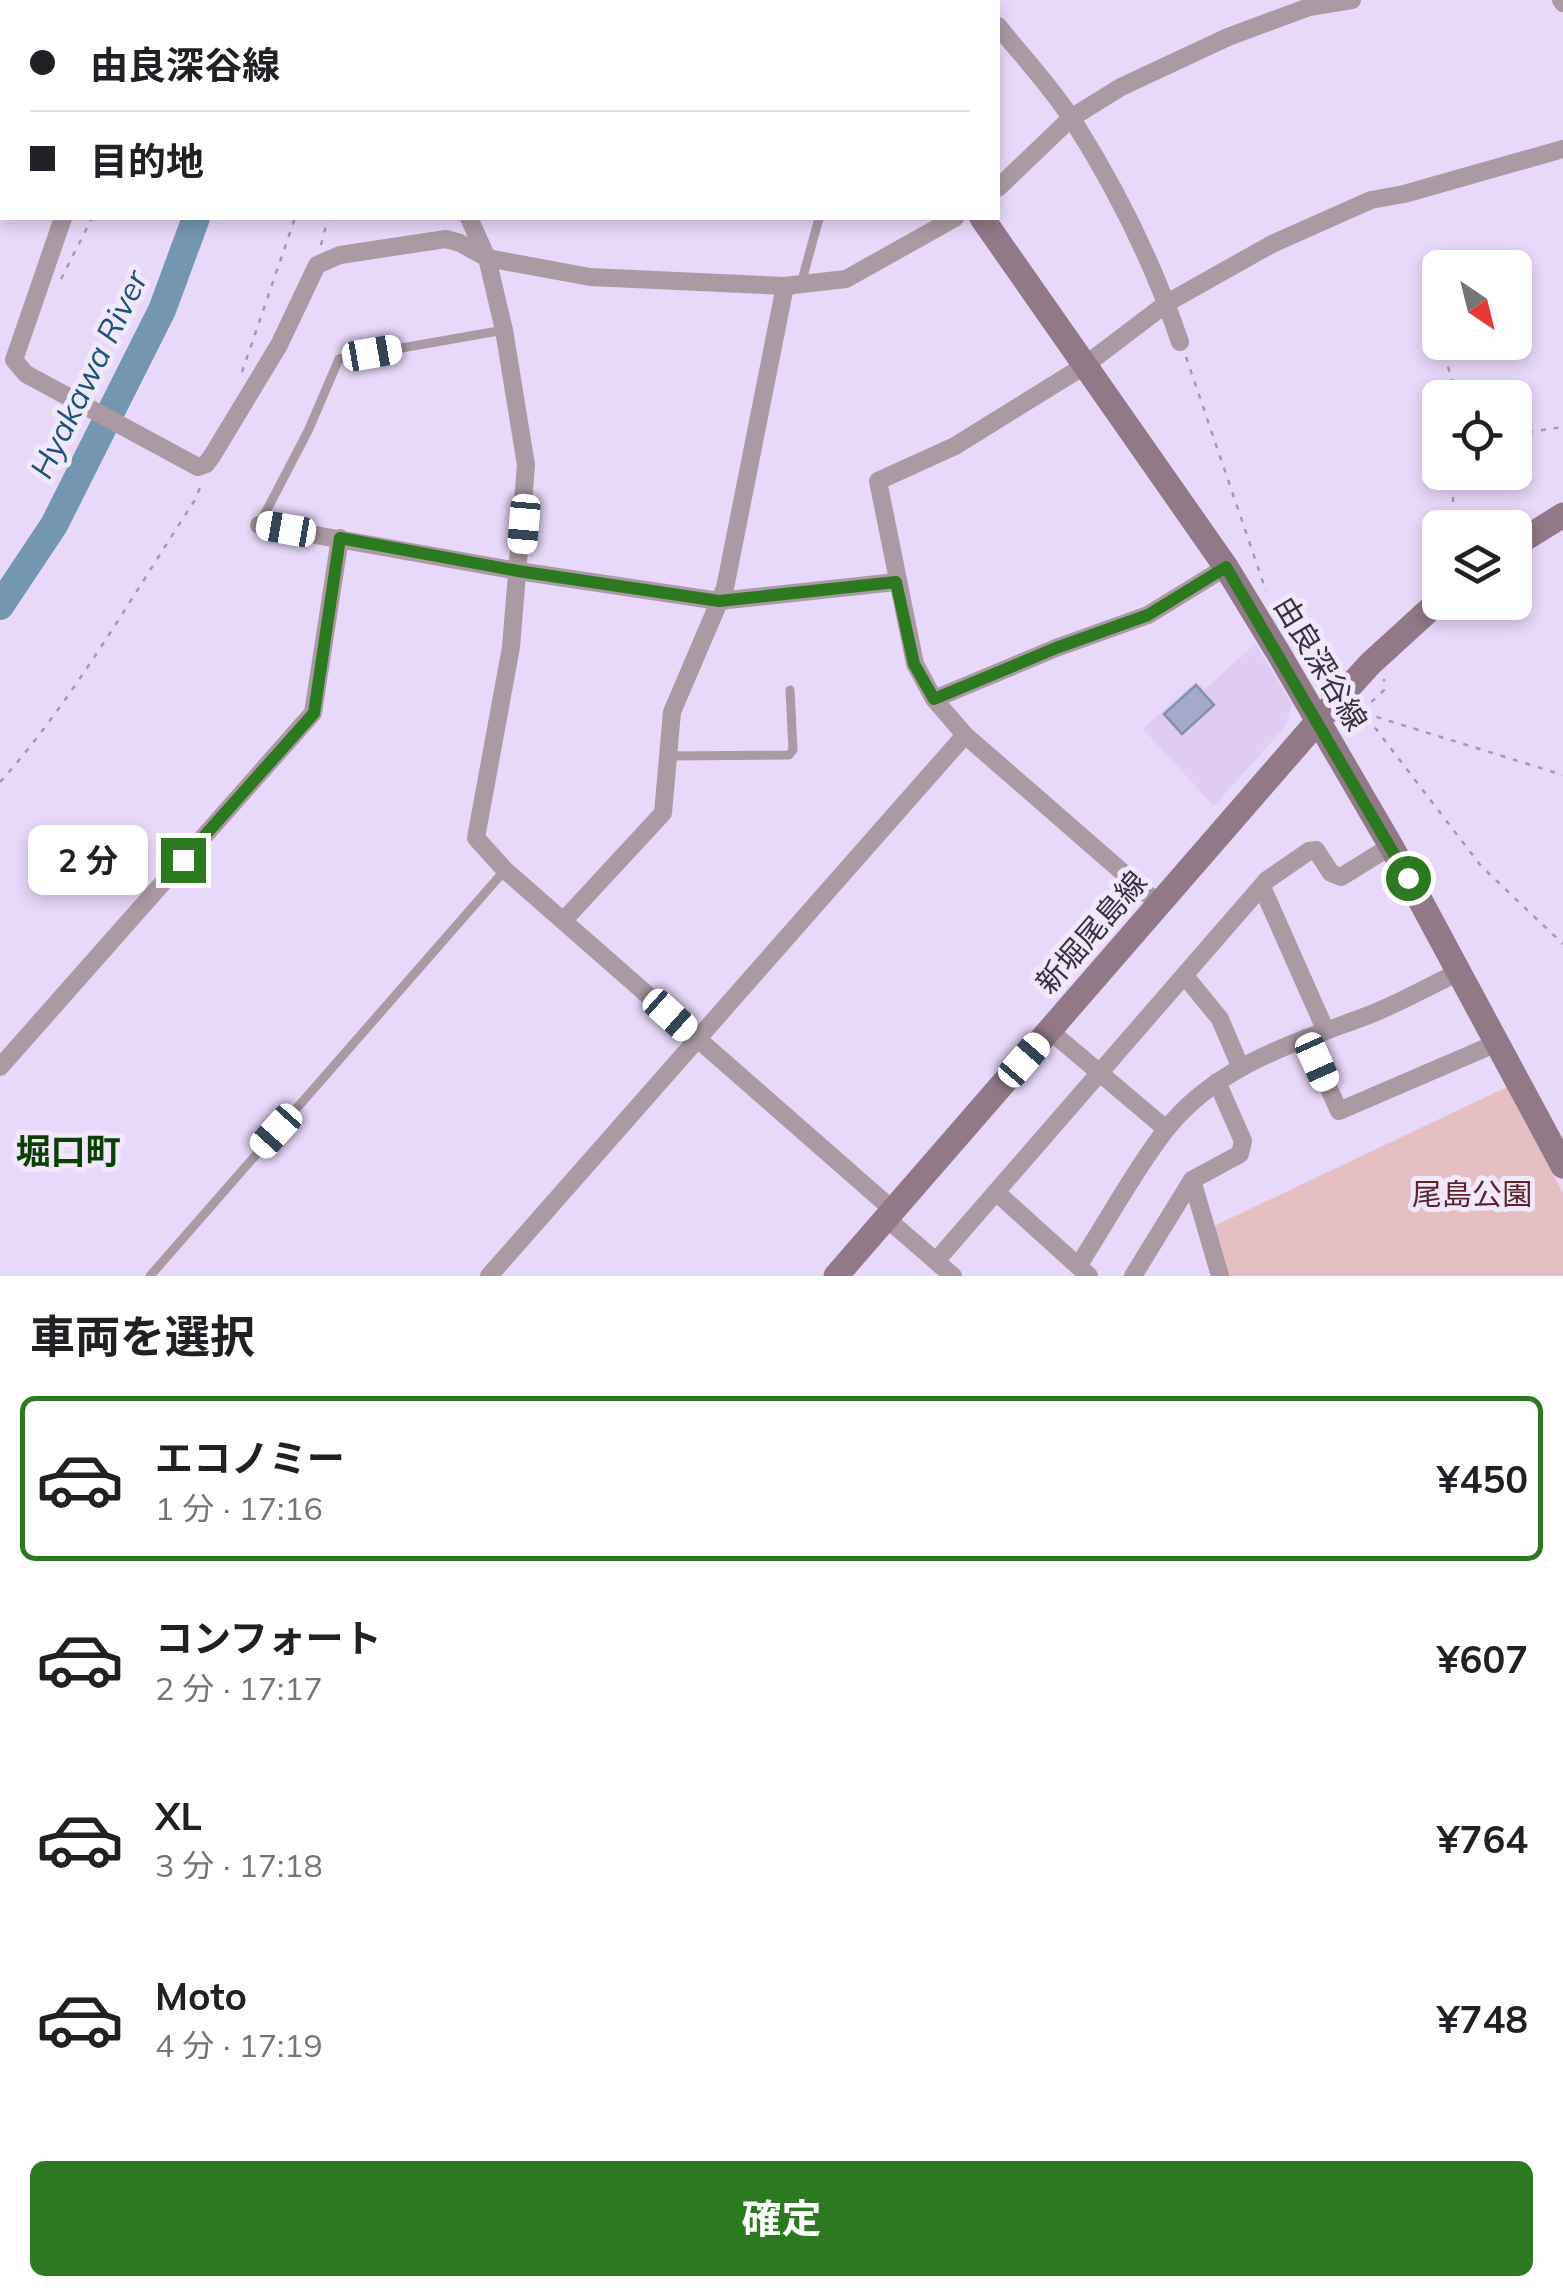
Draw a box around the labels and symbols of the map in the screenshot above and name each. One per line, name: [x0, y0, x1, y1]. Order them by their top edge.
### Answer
north arrow: [1422, 250, 1532, 360]
water label: Hyakawa River: [20, 262, 156, 484]
car: [340, 333, 404, 373]
car: [506, 493, 542, 555]
car: [254, 509, 318, 549]
street label: 由良深谷線: [1266, 589, 1376, 737]
callout: 2 分: [28, 825, 148, 895]
route end: [161, 838, 206, 883]
route start: [1386, 856, 1431, 901]
street label: 新堀尾島線: [1027, 863, 1155, 1001]
car: [638, 984, 702, 1046]
car: [993, 1028, 1055, 1092]
car: [1291, 1028, 1343, 1096]
car: [245, 1099, 307, 1163]
district label: 堀口町: [15, 1129, 121, 1173]
park label: 尾島公園: [1412, 1175, 1532, 1213]

